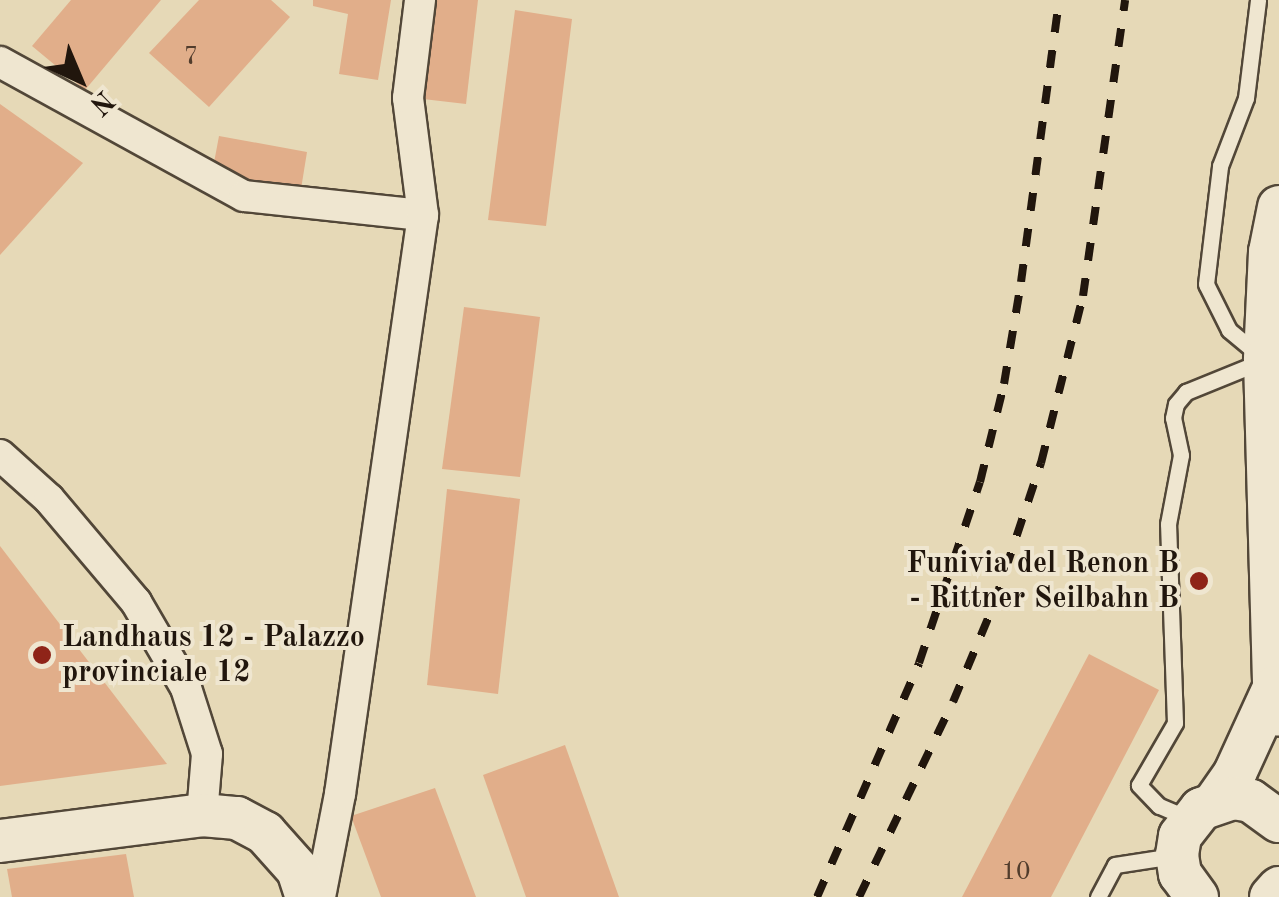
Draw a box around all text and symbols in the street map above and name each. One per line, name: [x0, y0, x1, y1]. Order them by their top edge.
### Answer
north arrow: [30, 30, 130, 130]
house number: 7: [184, 43, 198, 73]
text: N: [83, 84, 118, 119]
place label: Funivia del Renon B - Rittner Seilbahn B: [906, 546, 1179, 616]
marker: Funivia del Renon B - Rittner Seilbahn B: [1188, 570, 1210, 592]
place label: Landhaus 12 - Palazzo provinciale 12: [62, 620, 365, 690]
marker: Landhaus 12 - Palazzo provinciale 12: [31, 644, 53, 666]
house number: 10: [1002, 858, 1030, 888]

